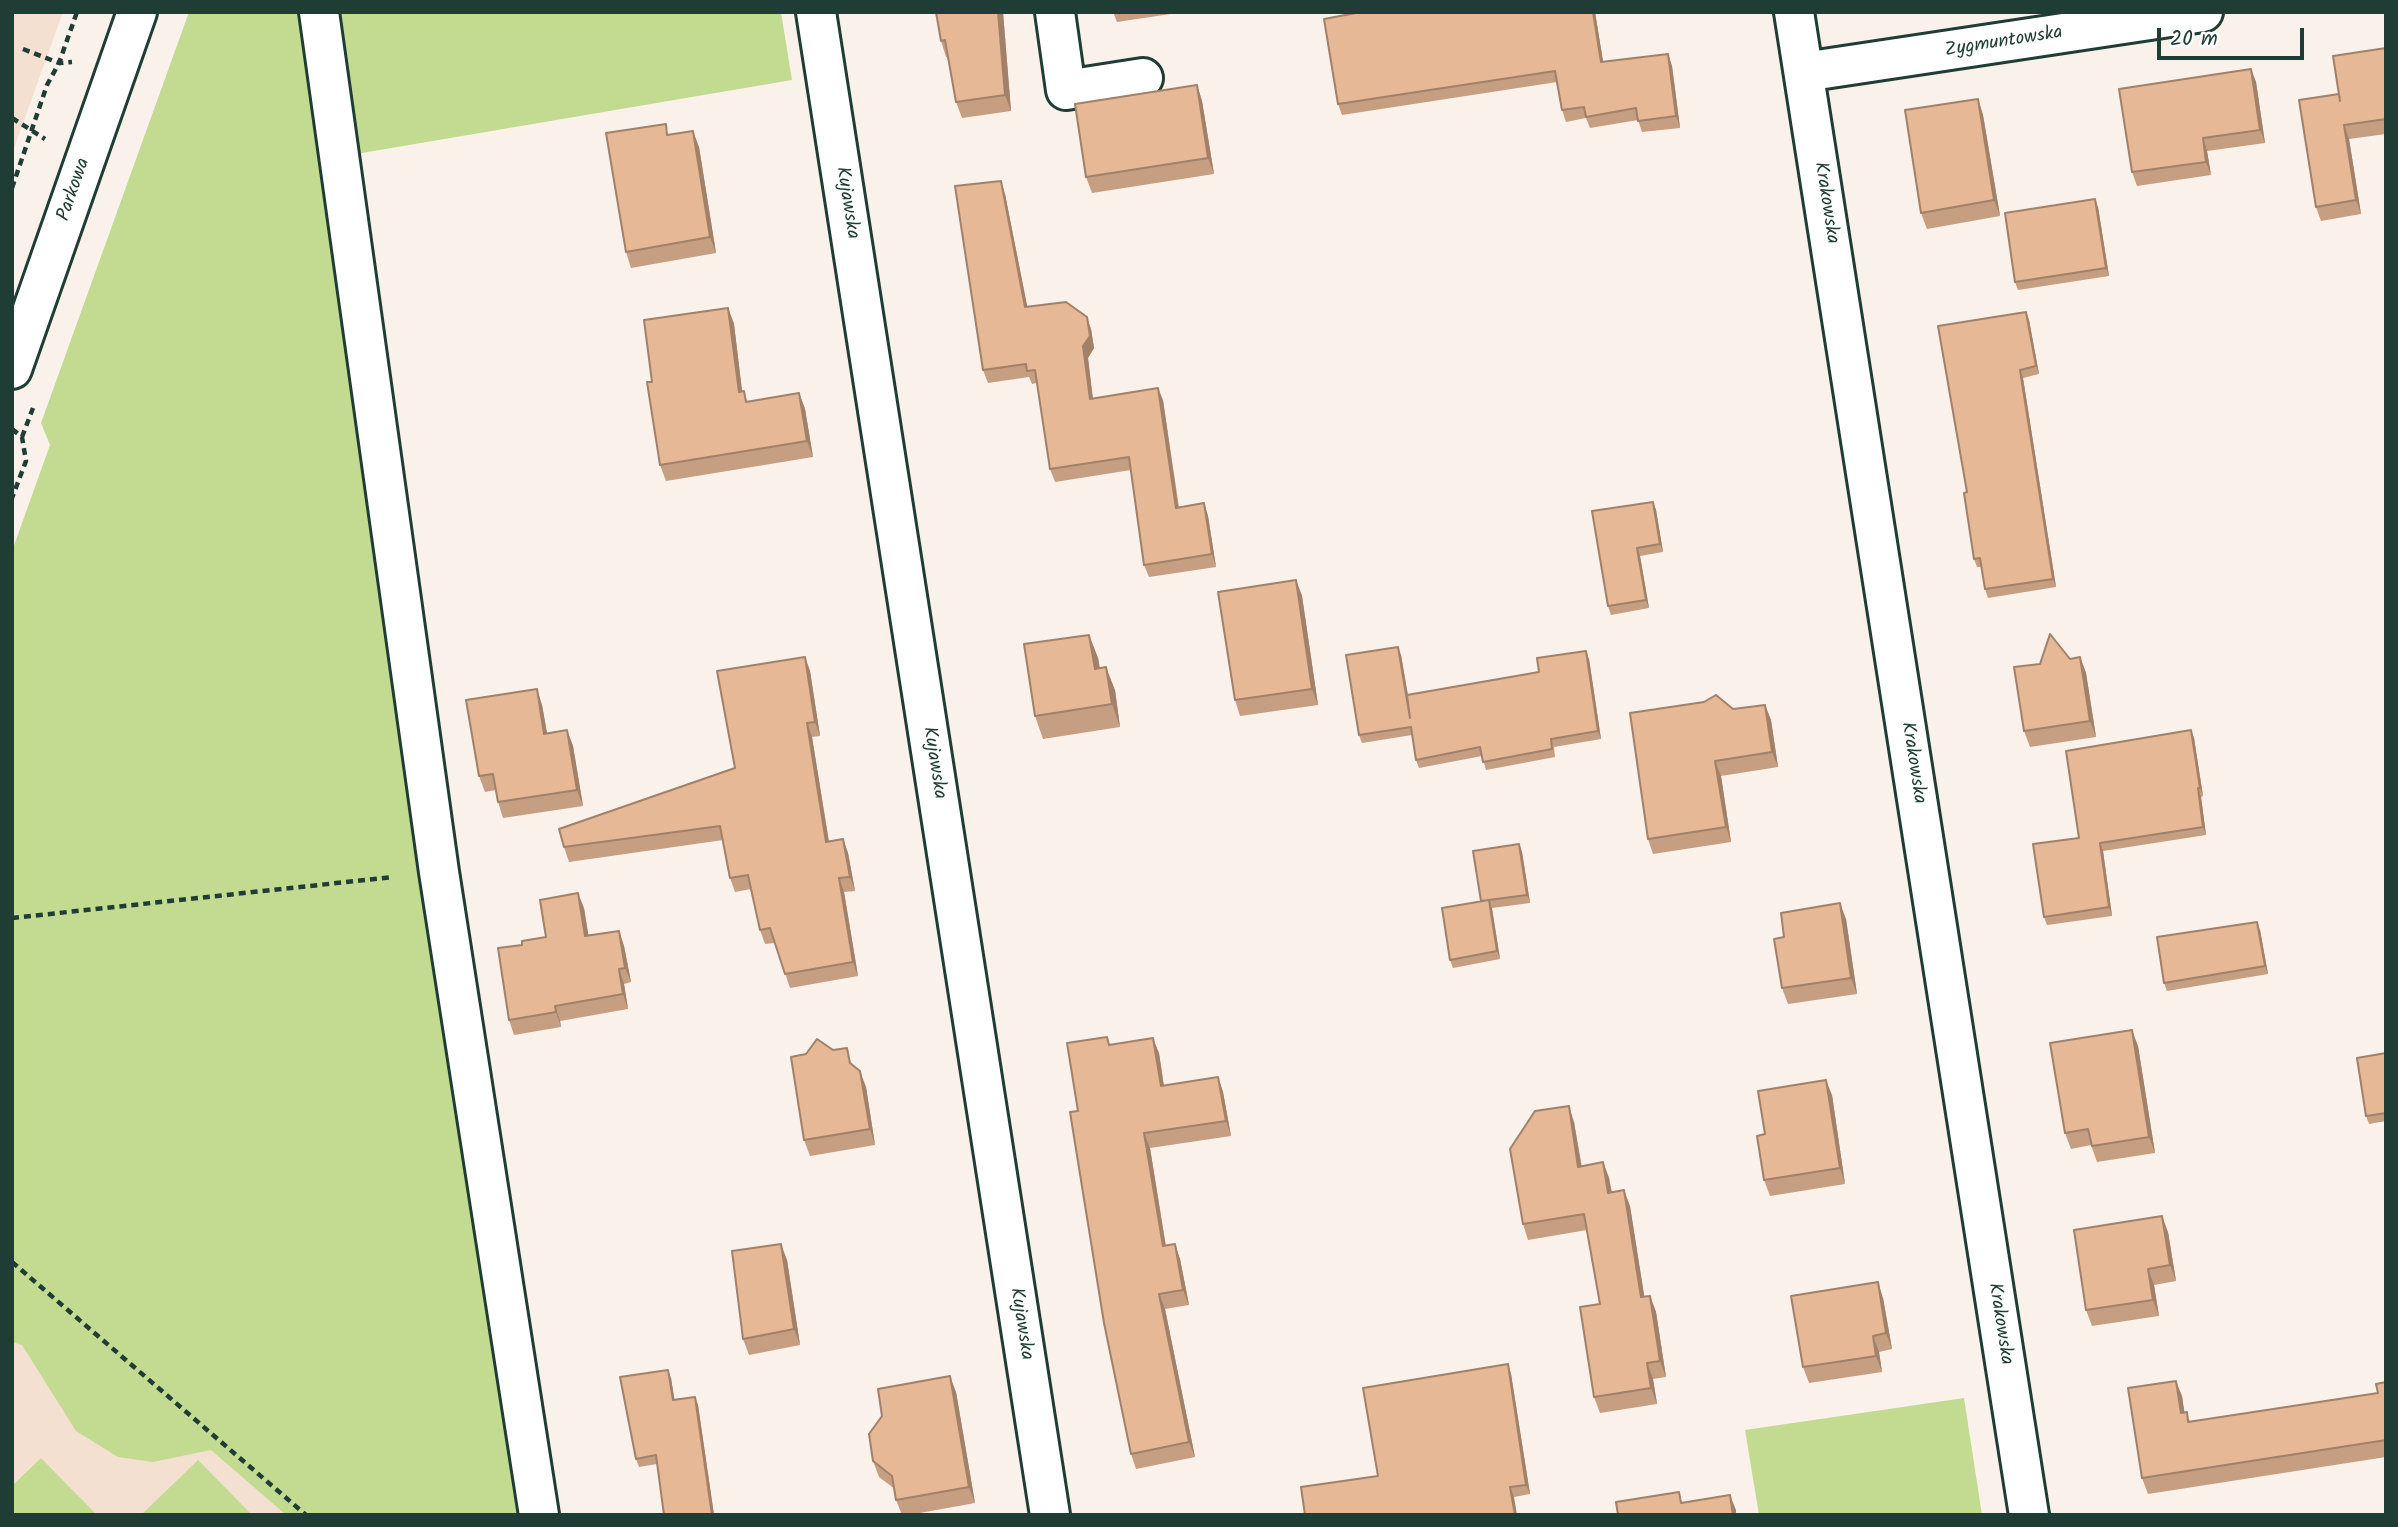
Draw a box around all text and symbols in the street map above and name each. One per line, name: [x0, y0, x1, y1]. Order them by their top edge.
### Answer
scale bar: [2160, 14, 2307, 58]
street label: Zygmuntowska: [1944, 22, 2064, 64]
text: 20 m: [2170, 23, 2218, 56]
street label: Parkowa: [54, 156, 96, 224]
street label: Krakowska: [1807, 160, 1843, 246]
street label: Kujawska: [829, 165, 863, 241]
street label: Krakowska: [1894, 720, 1930, 806]
street label: Kujawska: [916, 725, 950, 801]
street label: Krakowska: [1981, 1281, 2017, 1367]
street label: Kujawska: [1003, 1286, 1037, 1362]

